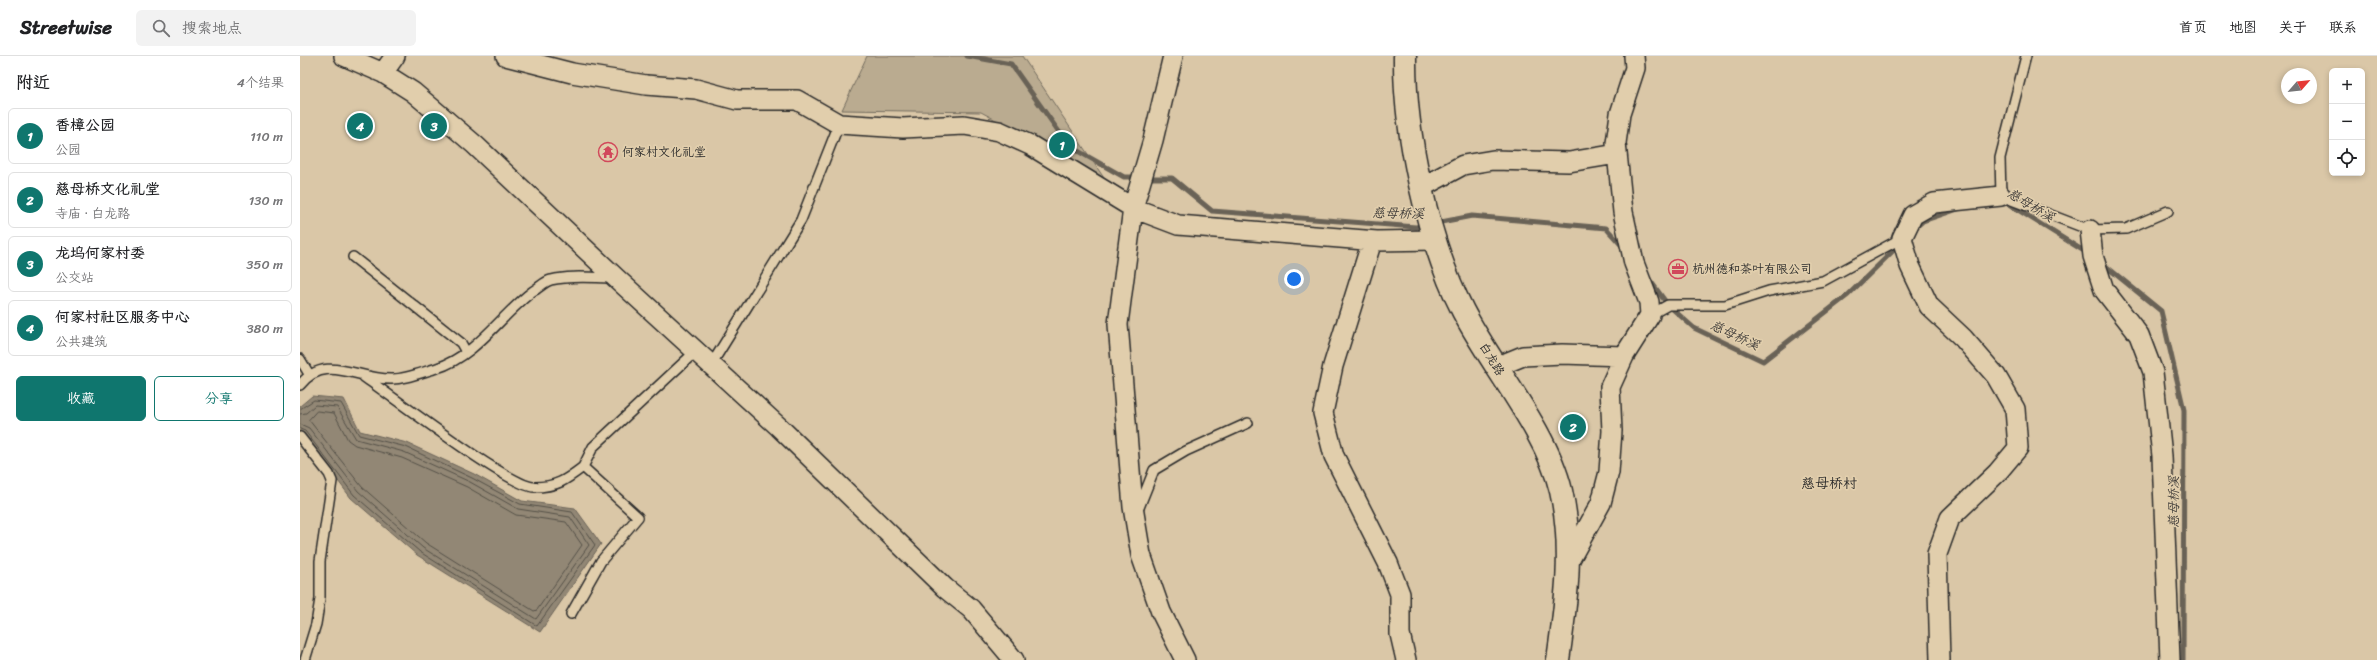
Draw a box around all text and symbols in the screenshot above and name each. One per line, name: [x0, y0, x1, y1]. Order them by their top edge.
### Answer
search box: [136, 10, 416, 46]
text: Streetwise: [20, 11, 112, 44]
text: 搜索地点: [182, 15, 242, 41]
text: 首页: [2179, 15, 2207, 40]
text: 地图: [2229, 15, 2257, 40]
text: 关于: [2279, 15, 2307, 40]
text: 联系: [2329, 15, 2357, 40]
icon: search: [150, 17, 172, 39]
text: 附近: [16, 67, 50, 97]
north arrow: [2281, 68, 2317, 104]
map controls: [2329, 68, 2365, 176]
button: +: [2329, 68, 2365, 104]
text: 4个结果: [237, 71, 284, 94]
button: −: [2329, 104, 2365, 140]
pin: 4: [347, 111, 373, 141]
pin: 3: [421, 111, 447, 141]
text: 香樟公园: [55, 112, 115, 138]
text: 1: [27, 125, 33, 148]
text: 110 m: [250, 125, 283, 148]
pin: 1: [1049, 130, 1075, 160]
text: 公园: [55, 138, 81, 161]
button: locate: [2329, 140, 2365, 176]
temple icon: 何家村文化礼堂: [597, 141, 619, 163]
place label: 何家村文化礼堂: [622, 141, 706, 163]
text: 慈母桥文化礼堂: [55, 176, 160, 202]
water label: 慈母桥溪: [2003, 182, 2060, 229]
text: 2: [26, 189, 34, 212]
text: 130 m: [249, 189, 283, 212]
water label: 慈母桥溪: [1372, 201, 1425, 225]
text: 寺庙 · 白龙路: [55, 202, 130, 225]
text: 龙坞何家村委: [55, 240, 145, 266]
text: 3: [26, 253, 34, 276]
text: 350 m: [246, 253, 283, 276]
office icon: 杭州德和茶叶有限公司: [1667, 258, 1689, 280]
place label: 杭州德和茶叶有限公司: [1692, 258, 1812, 280]
text: 公交站: [55, 266, 94, 289]
your location: [1284, 269, 1304, 289]
text: 何家村社区服务中心: [55, 304, 190, 330]
water label: 慈母桥溪: [1707, 314, 1764, 357]
text: 4: [26, 317, 34, 340]
text: 380 m: [246, 317, 283, 340]
text: 公共建筑: [55, 330, 107, 353]
street label: 白龙路: [1473, 338, 1511, 380]
button: 收藏: [16, 376, 146, 421]
button: 分享: [154, 376, 284, 421]
pin: 2: [1560, 412, 1586, 442]
district label: 慈母桥村: [1801, 471, 1857, 496]
water label: 慈母桥溪: [2162, 475, 2185, 528]

